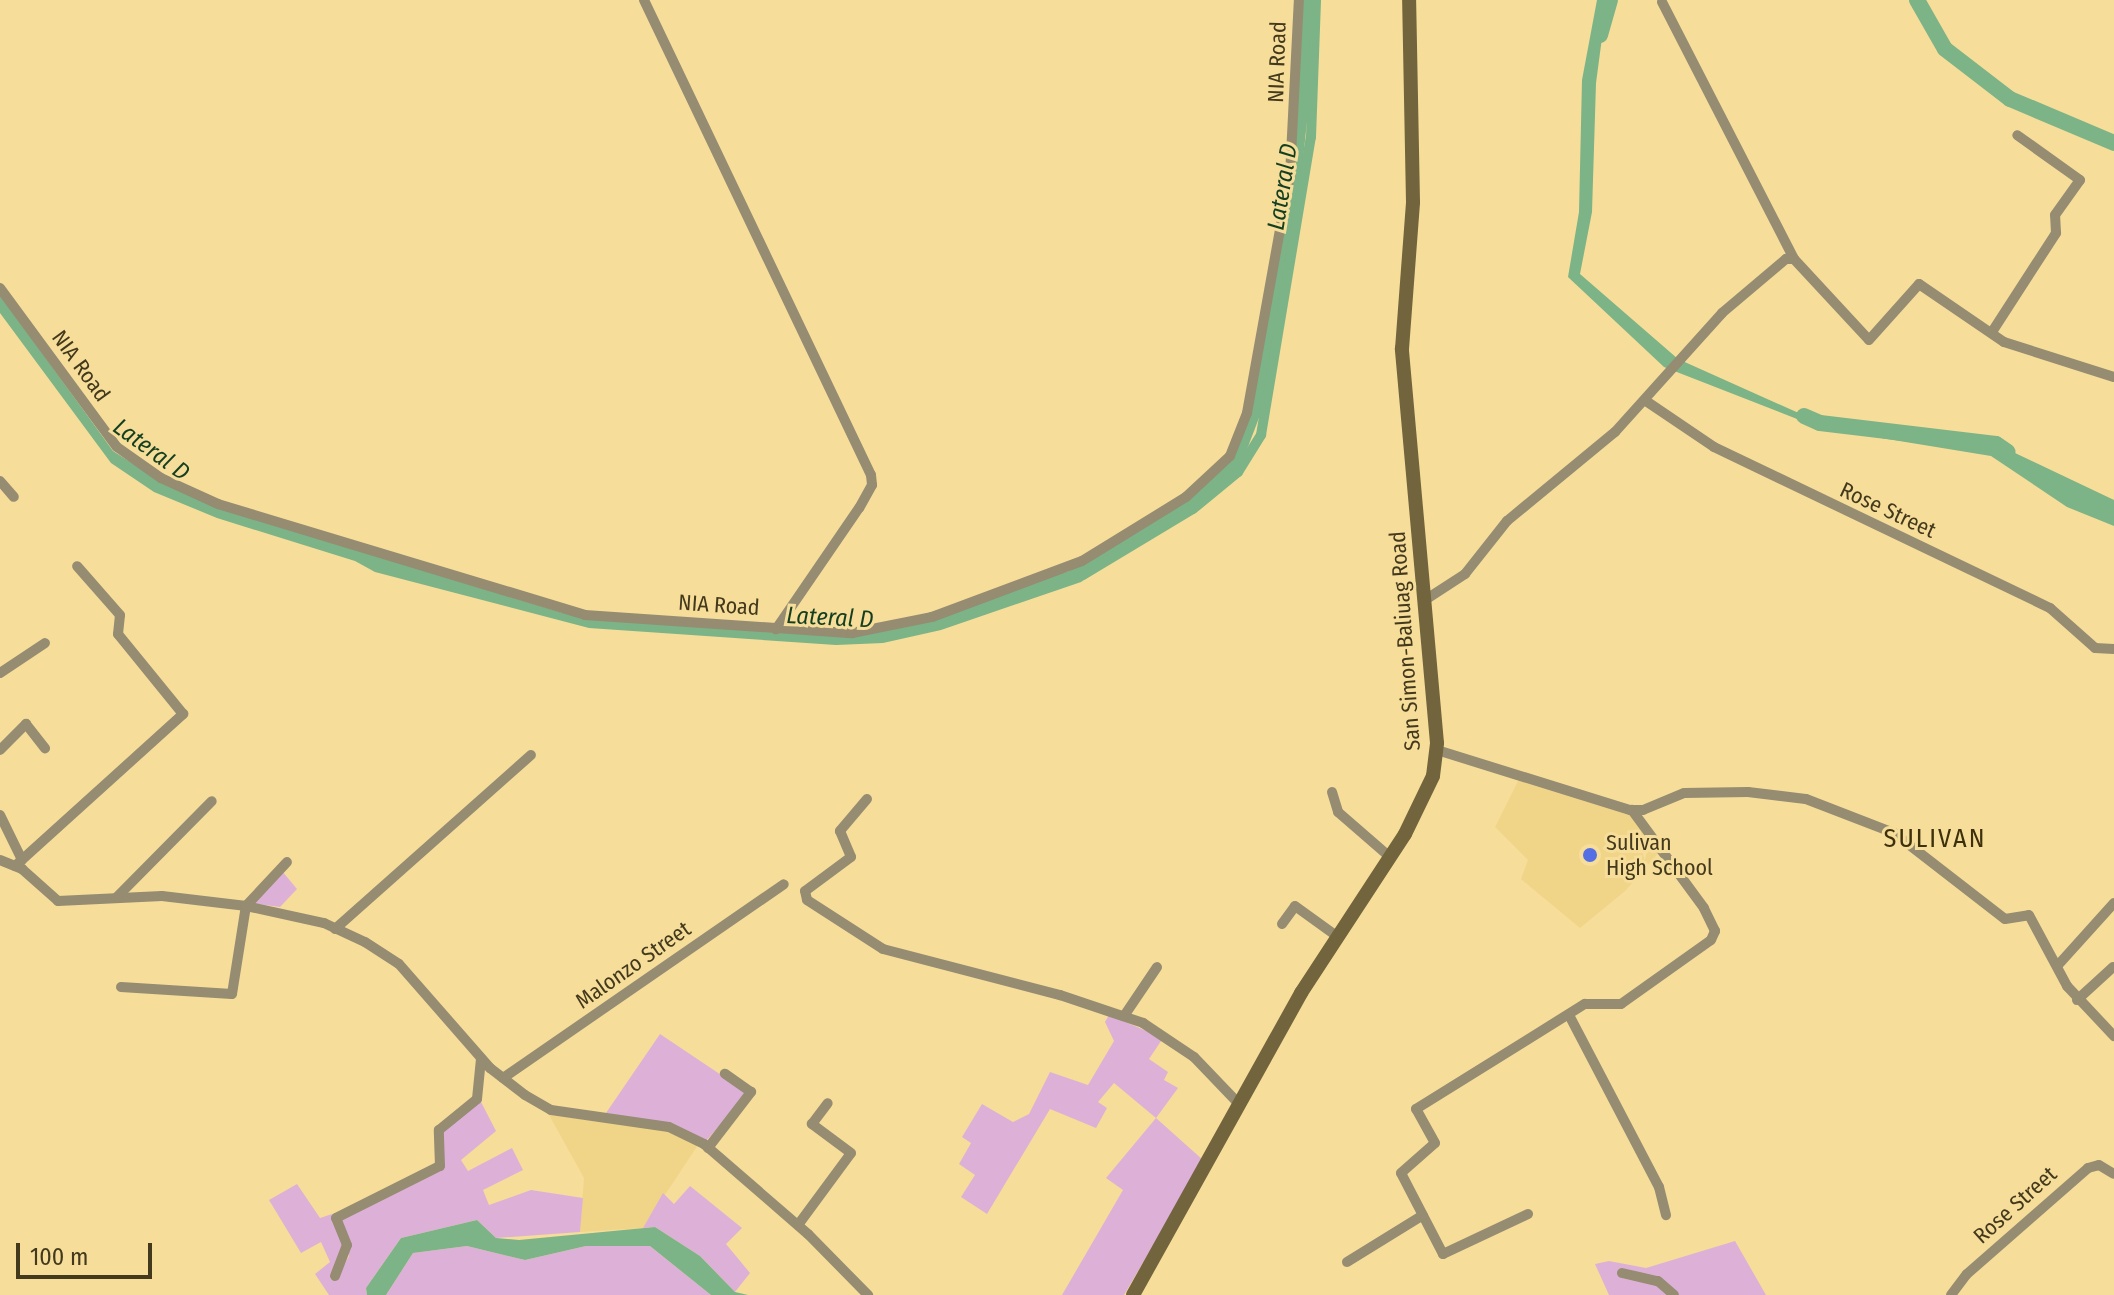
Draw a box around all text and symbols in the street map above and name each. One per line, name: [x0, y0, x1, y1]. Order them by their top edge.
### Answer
street label: NIA Road: [1262, 21, 1292, 103]
water label: Lateral D: [1262, 142, 1304, 232]
street label: NIA Road: [46, 325, 116, 407]
water label: Lateral D: [107, 413, 195, 487]
street label: Rose Street: [1836, 476, 1940, 544]
street label: San Simon-Baliuag Road: [1384, 530, 1426, 752]
street label: NIA Road: [677, 589, 761, 621]
water label: Lateral D: [786, 601, 874, 635]
district label: SULIVAN: [1884, 823, 1986, 855]
place label: Sulivan High School: [1606, 829, 1713, 880]
marker: Sulivan High School: [1581, 846, 1599, 864]
street label: Malonzo Street: [570, 916, 696, 1014]
street label: Rose Street: [1968, 1161, 2062, 1249]
scale bar: [20, 1227, 156, 1277]
text: 100 m: [30, 1243, 88, 1271]

